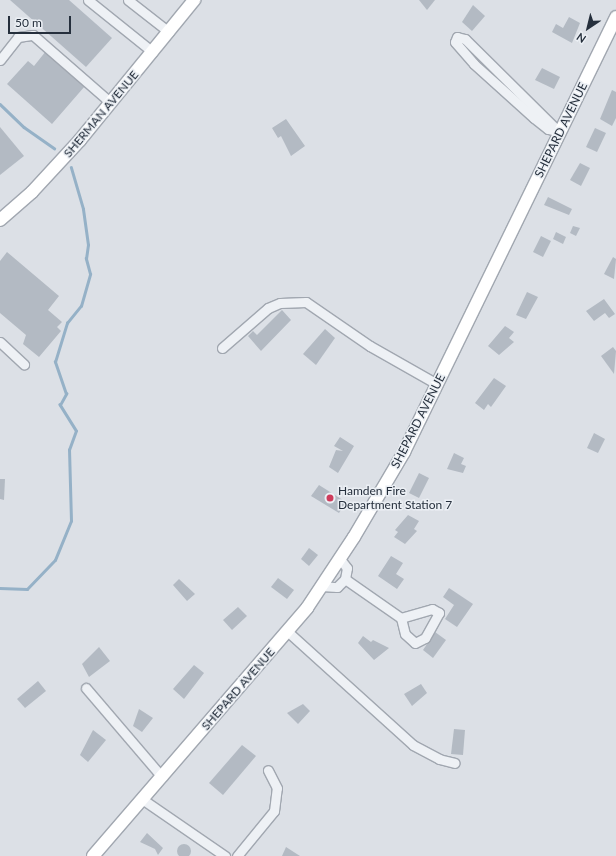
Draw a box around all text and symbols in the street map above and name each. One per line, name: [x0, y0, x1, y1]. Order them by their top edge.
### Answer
scale bar: [10, 8, 73, 34]
north arrow: [568, 8, 608, 48]
text: 50 m: [15, 15, 42, 30]
text: N: [574, 30, 588, 46]
street label: SHERMAN AVENUE: [60, 68, 142, 160]
street label: SHEPARD AVENUE: [532, 80, 590, 180]
street label: SHEPARD AVENUE: [388, 371, 448, 471]
place label: Hamden Fire Department Station 7: [338, 484, 452, 512]
marker: Hamden Fire Department Station 7: [325, 493, 335, 503]
street label: SHEPARD AVENUE: [198, 645, 278, 733]

